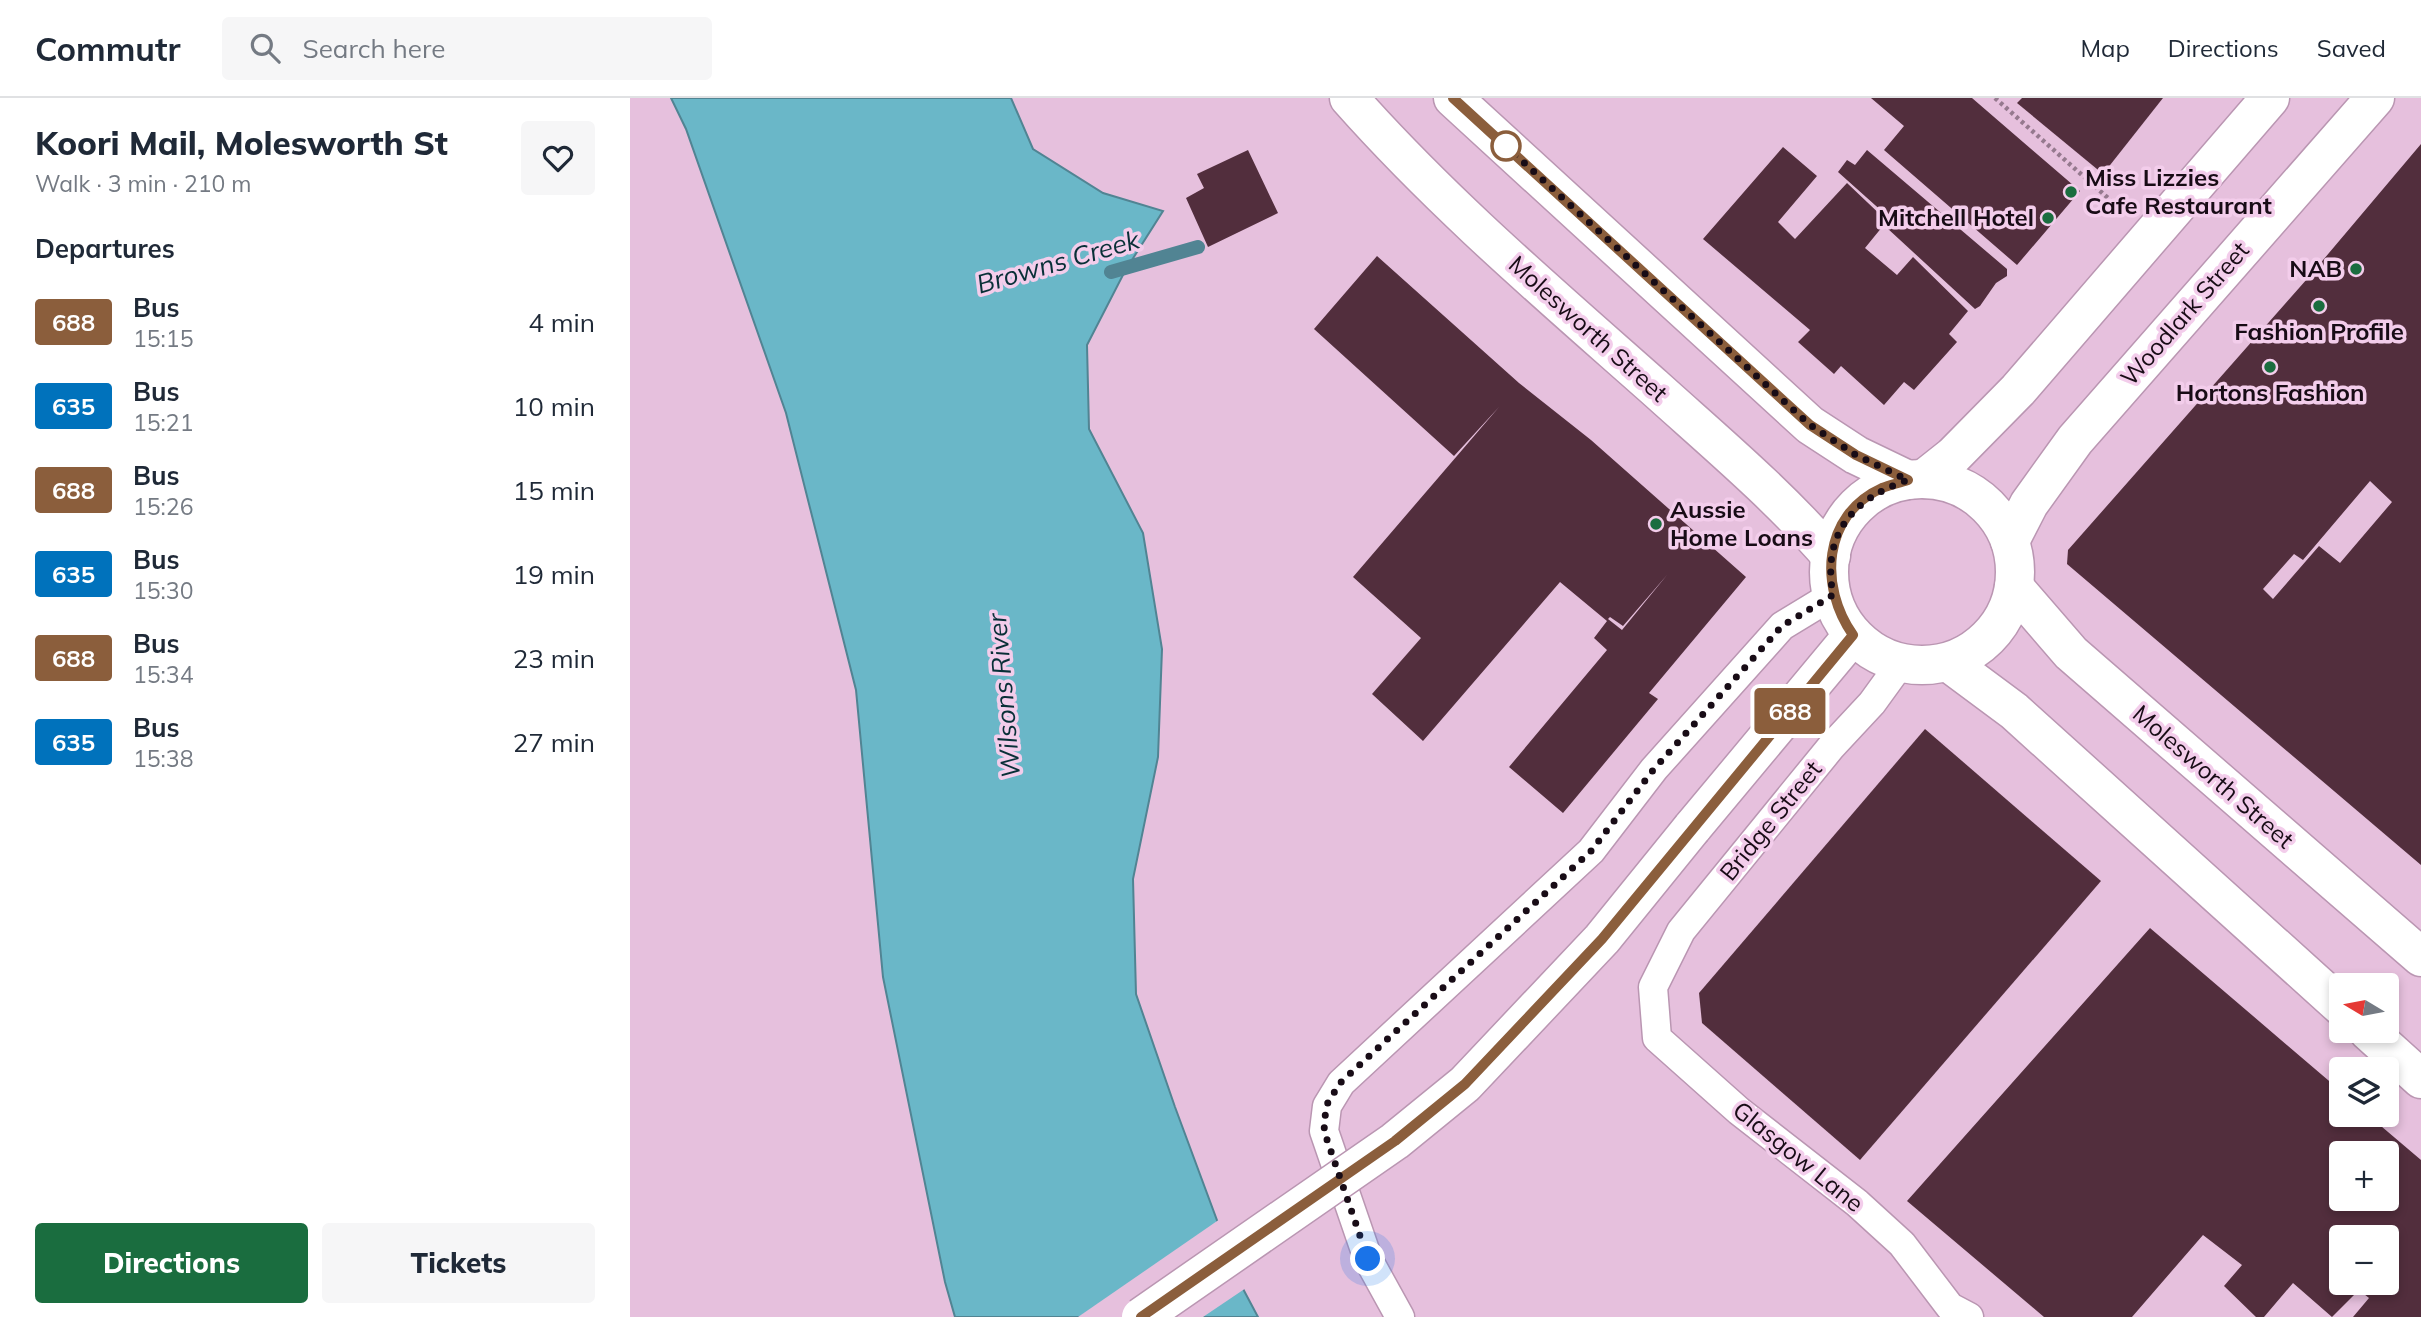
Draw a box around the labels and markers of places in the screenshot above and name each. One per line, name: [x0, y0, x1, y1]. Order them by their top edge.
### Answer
unlabelled marker: [1491, 131, 1521, 161]
place label: Miss Lizzies Cafe Restaurant: [2085, 162, 2272, 220]
marker: Miss Lizzies Cafe Restaurant: [2063, 184, 2079, 200]
place label: Mitchell Hotel: [1878, 202, 2034, 232]
marker: Mitchell Hotel: [2040, 210, 2056, 226]
place label: NAB: [2289, 253, 2342, 283]
marker: NAB: [2348, 261, 2364, 277]
marker: Fashion Profile: [2311, 298, 2327, 314]
place label: Fashion Profile: [2234, 316, 2404, 346]
marker: Hortons Fashion: [2262, 359, 2278, 375]
place label: Hortons Fashion: [2176, 377, 2364, 407]
place label: Aussie Home Loans: [1670, 494, 1813, 552]
marker: Aussie Home Loans: [1648, 516, 1664, 532]

